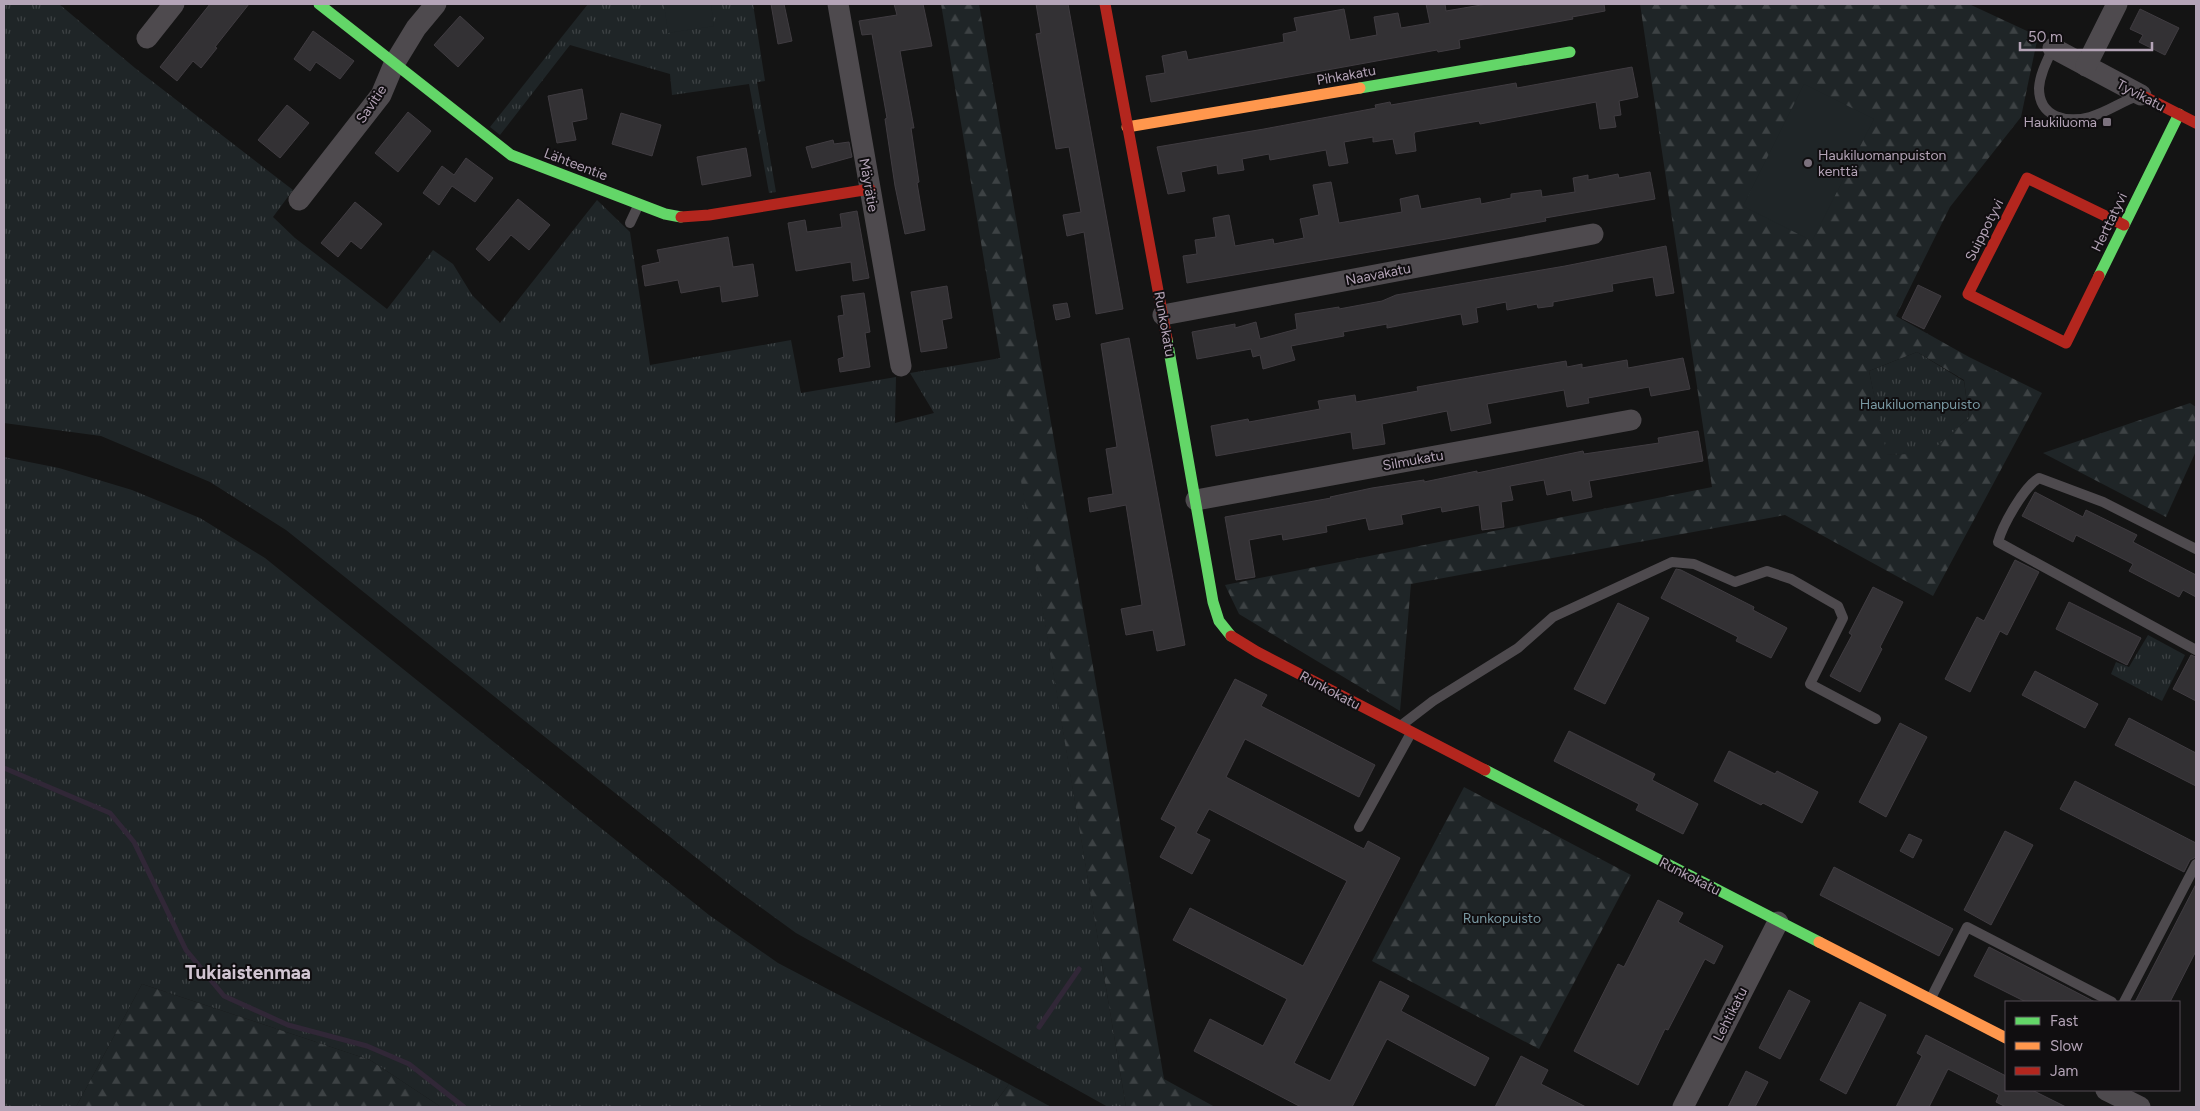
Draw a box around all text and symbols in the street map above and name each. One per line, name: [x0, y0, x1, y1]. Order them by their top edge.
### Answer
scale bar: [2020, 20, 2152, 52]
text: 50 m: [2028, 28, 2063, 46]
street label: Pihkakatu: [1315, 62, 1377, 89]
street label: Tyvikatu: [2114, 76, 2168, 115]
street label: Savitie: [353, 82, 390, 127]
place label: Haukiluoma: [2023, 114, 2097, 131]
marker: Haukiluoma: [2101, 116, 2113, 128]
street label: Lähteentie: [542, 145, 610, 184]
place label: Haukiluomanpuiston kenttä: [1818, 147, 1947, 180]
street label: Mäyrätie: [855, 157, 882, 214]
marker: Haukiluomanpuiston kenttä: [1802, 157, 1814, 169]
street label: Herttatyvi: [2088, 190, 2131, 255]
street label: Suippotyvi: [1962, 196, 2007, 264]
street label: Naavakatu: [1344, 260, 1412, 289]
street label: Runkokatu: [1150, 290, 1179, 358]
park label: Haukiluomanpuisto: [1860, 396, 1980, 413]
street label: Silmukatu: [1381, 447, 1445, 474]
street label: Runkokatu: [1297, 667, 1363, 713]
street label: Runkokatu: [1656, 854, 1723, 899]
park label: Runkopuisto: [1463, 910, 1541, 927]
district label: Tukiaistenmaa: [185, 961, 311, 984]
street label: Lehtikatu: [1710, 984, 1751, 1044]
legend: [2005, 1001, 2180, 1091]
text: Fast: [2050, 1012, 2079, 1030]
text: Slow: [2050, 1037, 2083, 1055]
text: Jam: [2050, 1062, 2078, 1080]

